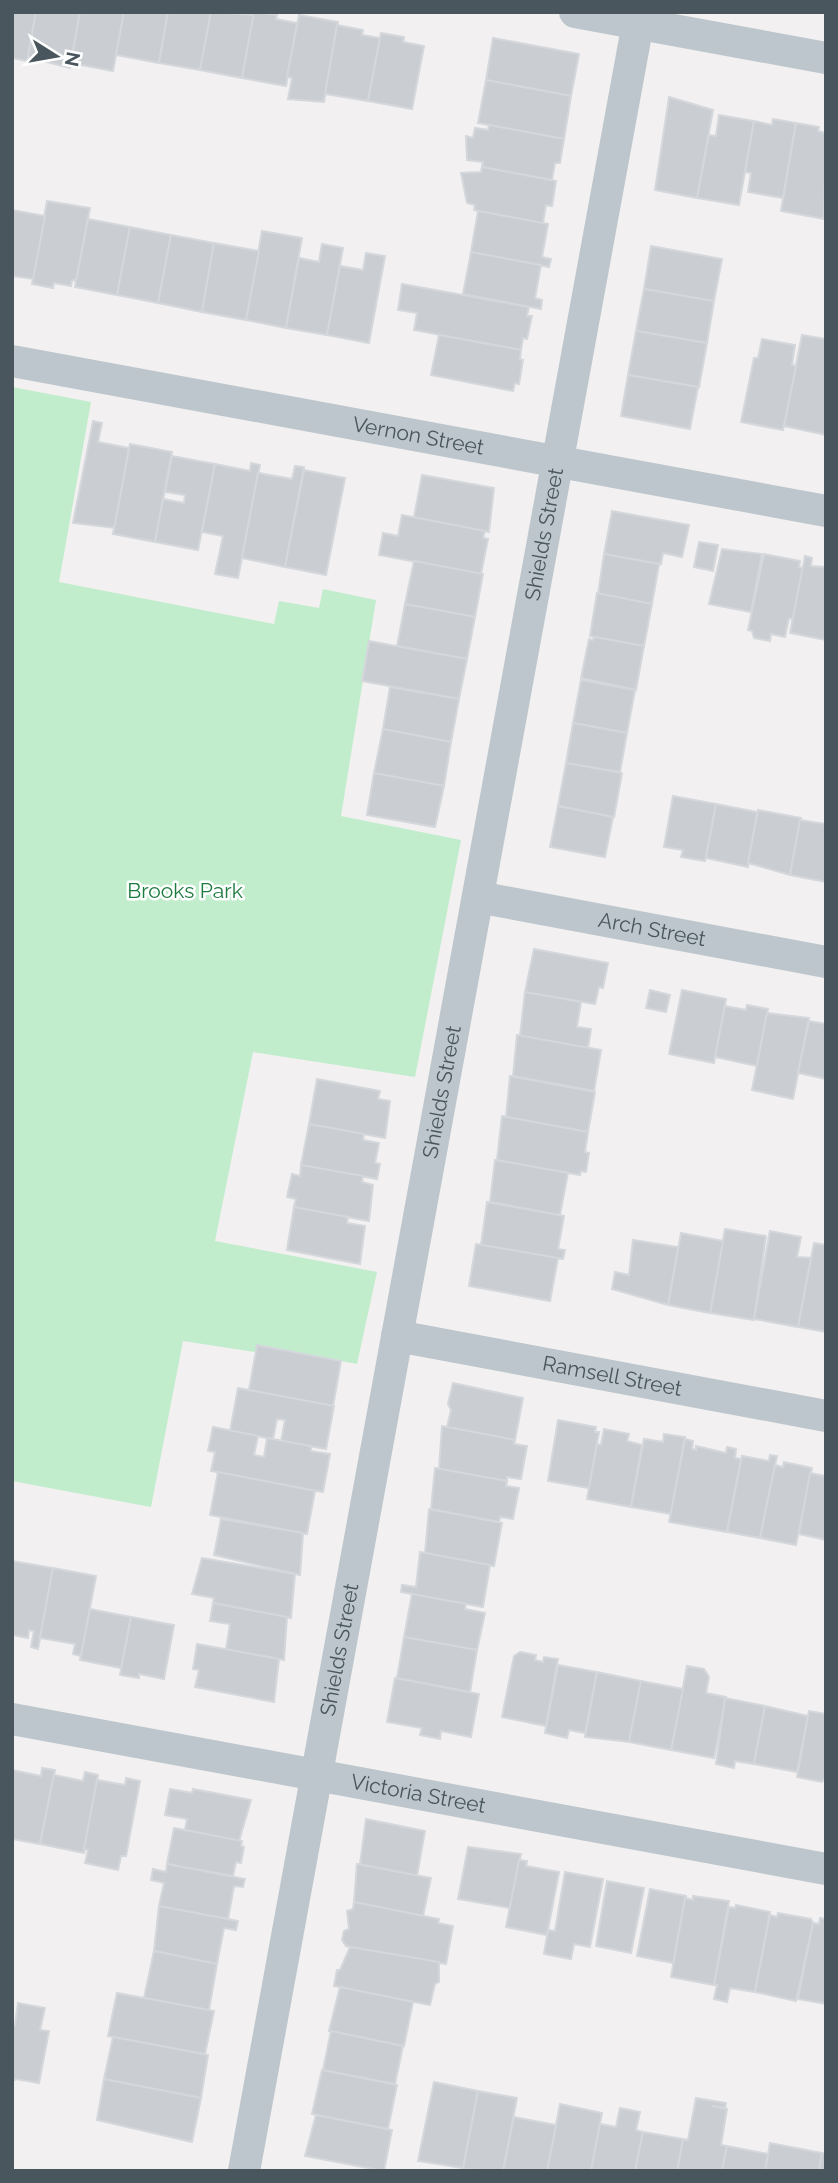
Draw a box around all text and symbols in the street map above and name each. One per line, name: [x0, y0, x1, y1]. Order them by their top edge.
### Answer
north arrow: [21, 21, 91, 91]
text: N: [61, 50, 85, 68]
street label: Vernon Street: [350, 411, 486, 460]
street label: Shields Street: [519, 466, 568, 603]
park label: Brooks Park: [127, 878, 243, 903]
street label: Arch Street: [596, 907, 708, 951]
street label: Shields Street: [417, 1024, 466, 1160]
street label: Ramsell Street: [541, 1350, 684, 1401]
street label: Shields Street: [315, 1581, 364, 1718]
street label: Victoria Street: [349, 1769, 488, 1818]

